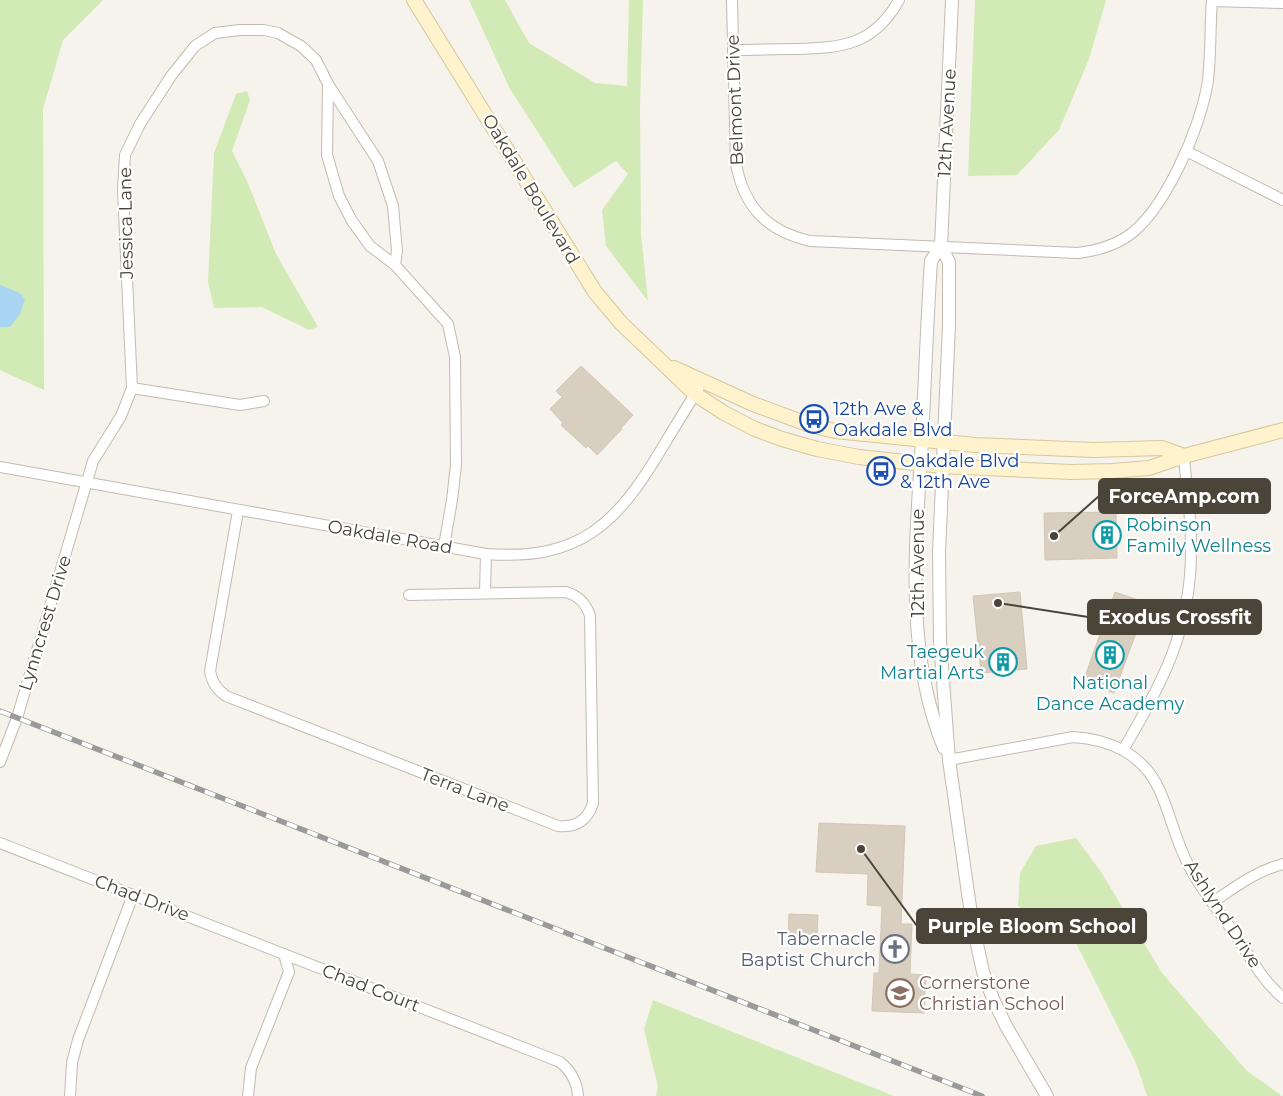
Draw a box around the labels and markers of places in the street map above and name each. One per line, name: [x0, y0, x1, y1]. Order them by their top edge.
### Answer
place label: 12th Ave & Oakdale Blvd: [833, 398, 952, 441]
bus stop icon: 12th Ave & Oakdale Blvd: [799, 404, 829, 434]
place label: Oakdale Blvd & 12th Ave: [900, 450, 1019, 493]
bus stop icon: Oakdale Blvd & 12th Ave: [866, 456, 896, 486]
callout: ForceAmp.com: [1099, 479, 1270, 513]
place label: Robinson Family Wellness: [1126, 514, 1271, 557]
building icon: Robinson Family Wellness: [1092, 520, 1122, 550]
callout: Exodus Crossfit: [1088, 600, 1261, 634]
building icon: National Dance Academy: [1095, 640, 1125, 670]
place label: Taegeuk Martial Arts: [880, 641, 984, 684]
building icon: Taegeuk Martial Arts: [988, 647, 1018, 677]
place label: National Dance Academy: [1036, 672, 1184, 715]
callout: Purple Bloom School: [917, 909, 1146, 943]
place label: Tabernacle Baptist Church: [740, 928, 876, 971]
church icon: Tabernacle Baptist Church: [880, 934, 910, 964]
place label: Cornerstone Christian School: [919, 972, 1065, 1015]
school or university icon: Cornerstone Christian School: [885, 978, 915, 1008]

